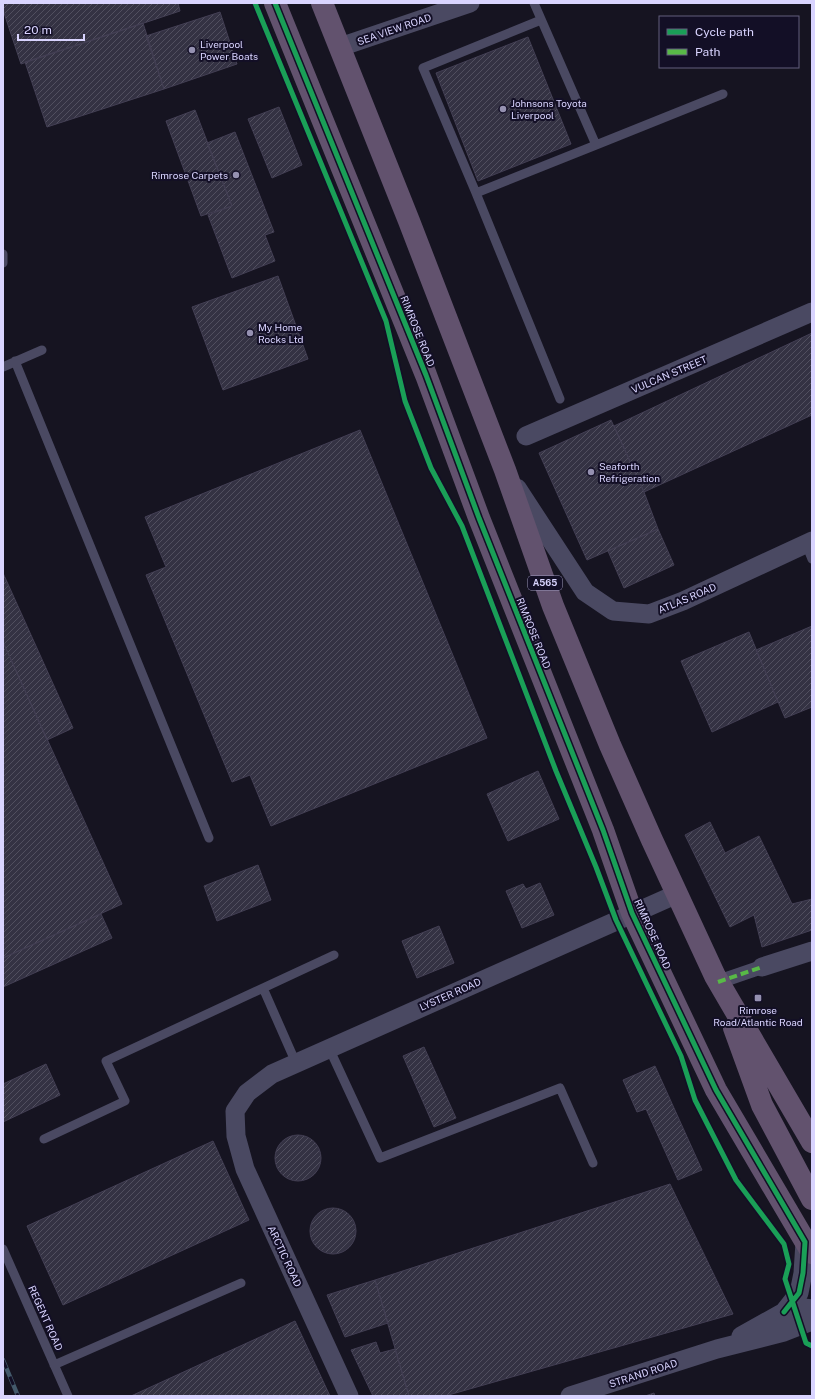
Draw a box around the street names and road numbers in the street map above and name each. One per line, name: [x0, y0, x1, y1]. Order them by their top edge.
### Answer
street label: SEA VIEW ROAD: [355, 11, 433, 47]
street label: RIMROSE ROAD: [398, 294, 438, 368]
street label: VULCAN STREET: [629, 353, 709, 395]
road number: A565: [528, 576, 562, 590]
street label: ATLAS ROAD: [656, 580, 718, 616]
street label: RIMROSE ROAD: [514, 596, 554, 670]
street label: RIMROSE ROAD: [632, 897, 674, 971]
street label: LYSTER ROAD: [417, 975, 483, 1013]
street label: ARCTIC ROAD: [266, 1223, 304, 1289]
street label: REGENT ROAD: [26, 1284, 66, 1353]
street label: STRAND ROAD: [607, 1356, 679, 1390]

